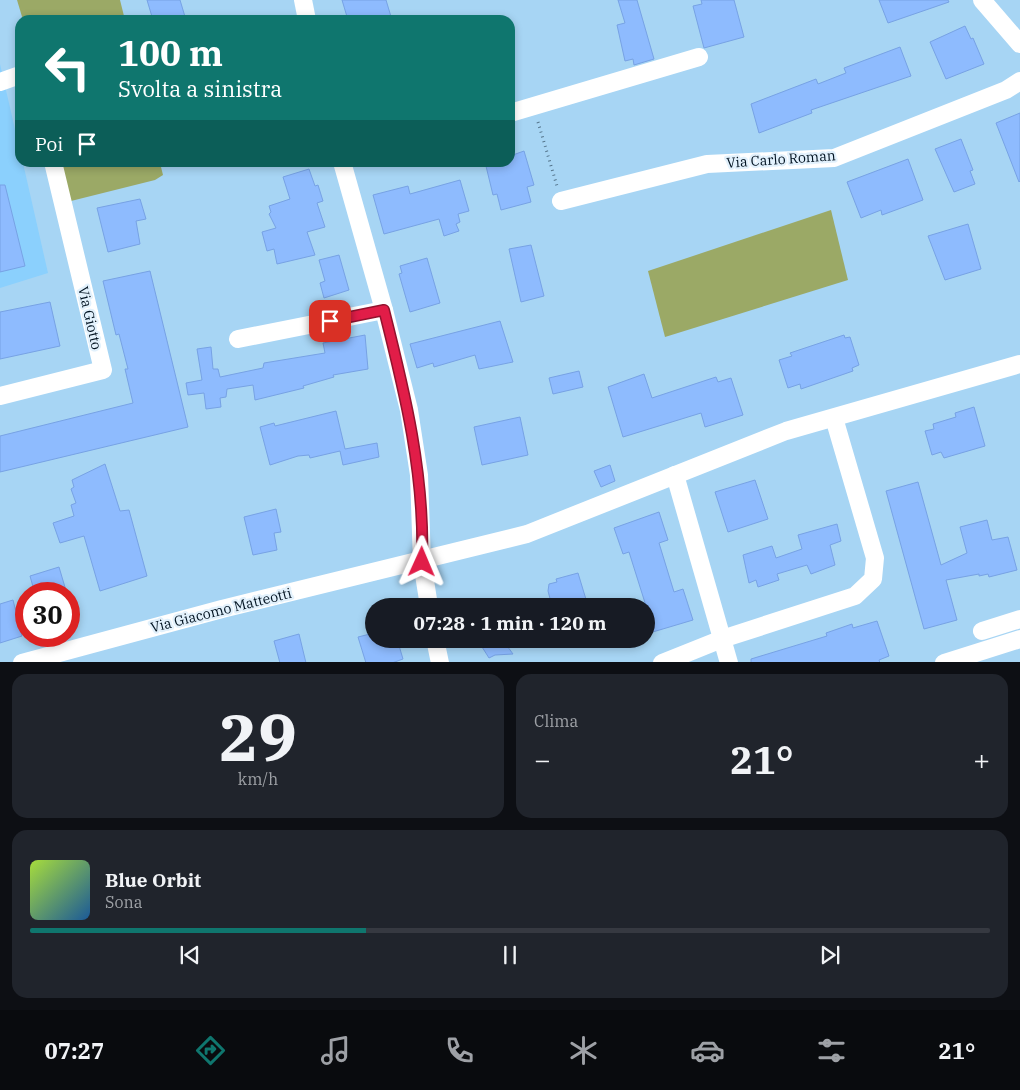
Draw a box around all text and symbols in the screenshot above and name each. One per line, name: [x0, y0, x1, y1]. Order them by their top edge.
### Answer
text: 100 m: [118, 30, 223, 76]
icon: left: [35, 35, 100, 100]
text: Svolta a sinistra: [118, 74, 282, 103]
icon: arrive: [73, 130, 101, 158]
text: Poi: [35, 132, 63, 156]
street label: Via Carlo Roman: [726, 146, 836, 172]
street label: Via Giotto: [74, 285, 106, 351]
pin: [309, 300, 351, 342]
icon: arrive: [316, 307, 344, 335]
position arrow: [395, 535, 447, 587]
speed limit sign: 30: [15, 582, 80, 647]
street label: Via Giacomo Matteotti: [148, 584, 294, 636]
text: 07:28 · 1 min · 120 m: [414, 611, 606, 635]
text: 29: [219, 694, 297, 779]
text: Clima: [534, 711, 578, 731]
text: 21°: [730, 735, 794, 784]
text: −: [534, 741, 551, 778]
text: +: [973, 741, 990, 778]
text: km/h: [238, 769, 278, 789]
text: Blue Orbit: [105, 868, 201, 892]
text: Sona: [105, 892, 142, 912]
icon: previous: [176, 941, 204, 969]
icon: pause: [496, 941, 524, 969]
icon: next: [816, 941, 844, 969]
icon: directions: [193, 1033, 228, 1068]
icon: music: [318, 1033, 353, 1068]
icon: phone: [442, 1033, 477, 1068]
icon: climate: [566, 1033, 601, 1068]
icon: car: [690, 1033, 725, 1068]
icon: filters: [814, 1033, 849, 1068]
text: 07:27: [45, 1036, 104, 1065]
text: 21°: [939, 1036, 975, 1065]

